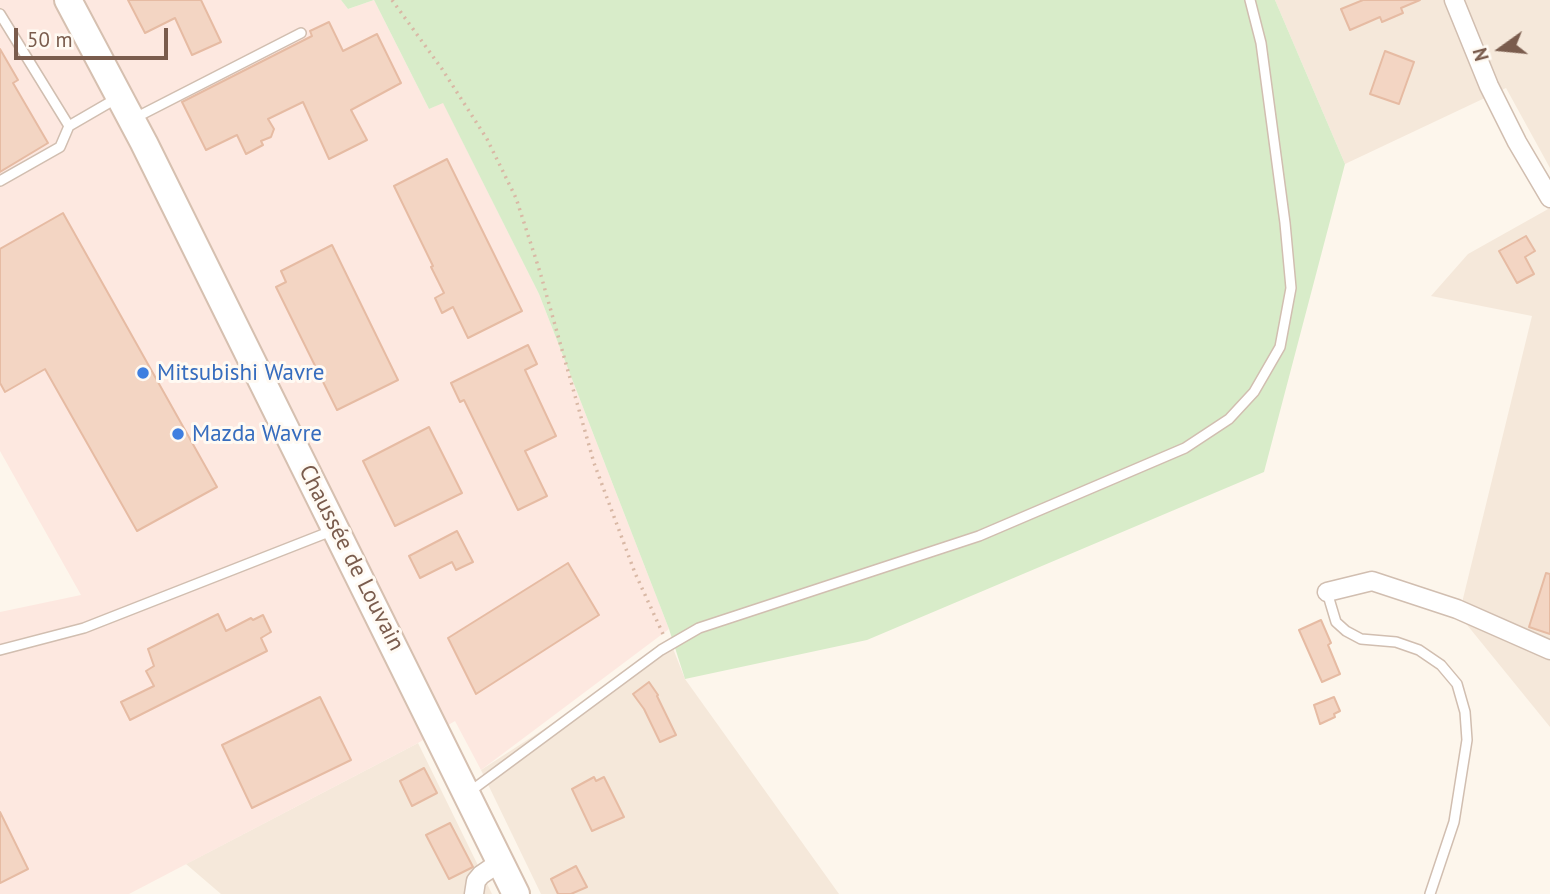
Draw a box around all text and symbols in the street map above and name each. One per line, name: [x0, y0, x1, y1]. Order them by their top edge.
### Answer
scale bar: [18, 14, 172, 58]
north arrow: [1466, 14, 1536, 84]
text: 50 m: [27, 26, 73, 53]
text: N: [1468, 45, 1494, 64]
place label: Mitsubishi Wavre: [157, 359, 324, 387]
marker: Mitsubishi Wavre: [135, 365, 151, 381]
place label: Mazda Wavre: [192, 420, 322, 448]
marker: Mazda Wavre: [170, 426, 186, 442]
street label: Chaussée de Louvain: [292, 460, 410, 656]

